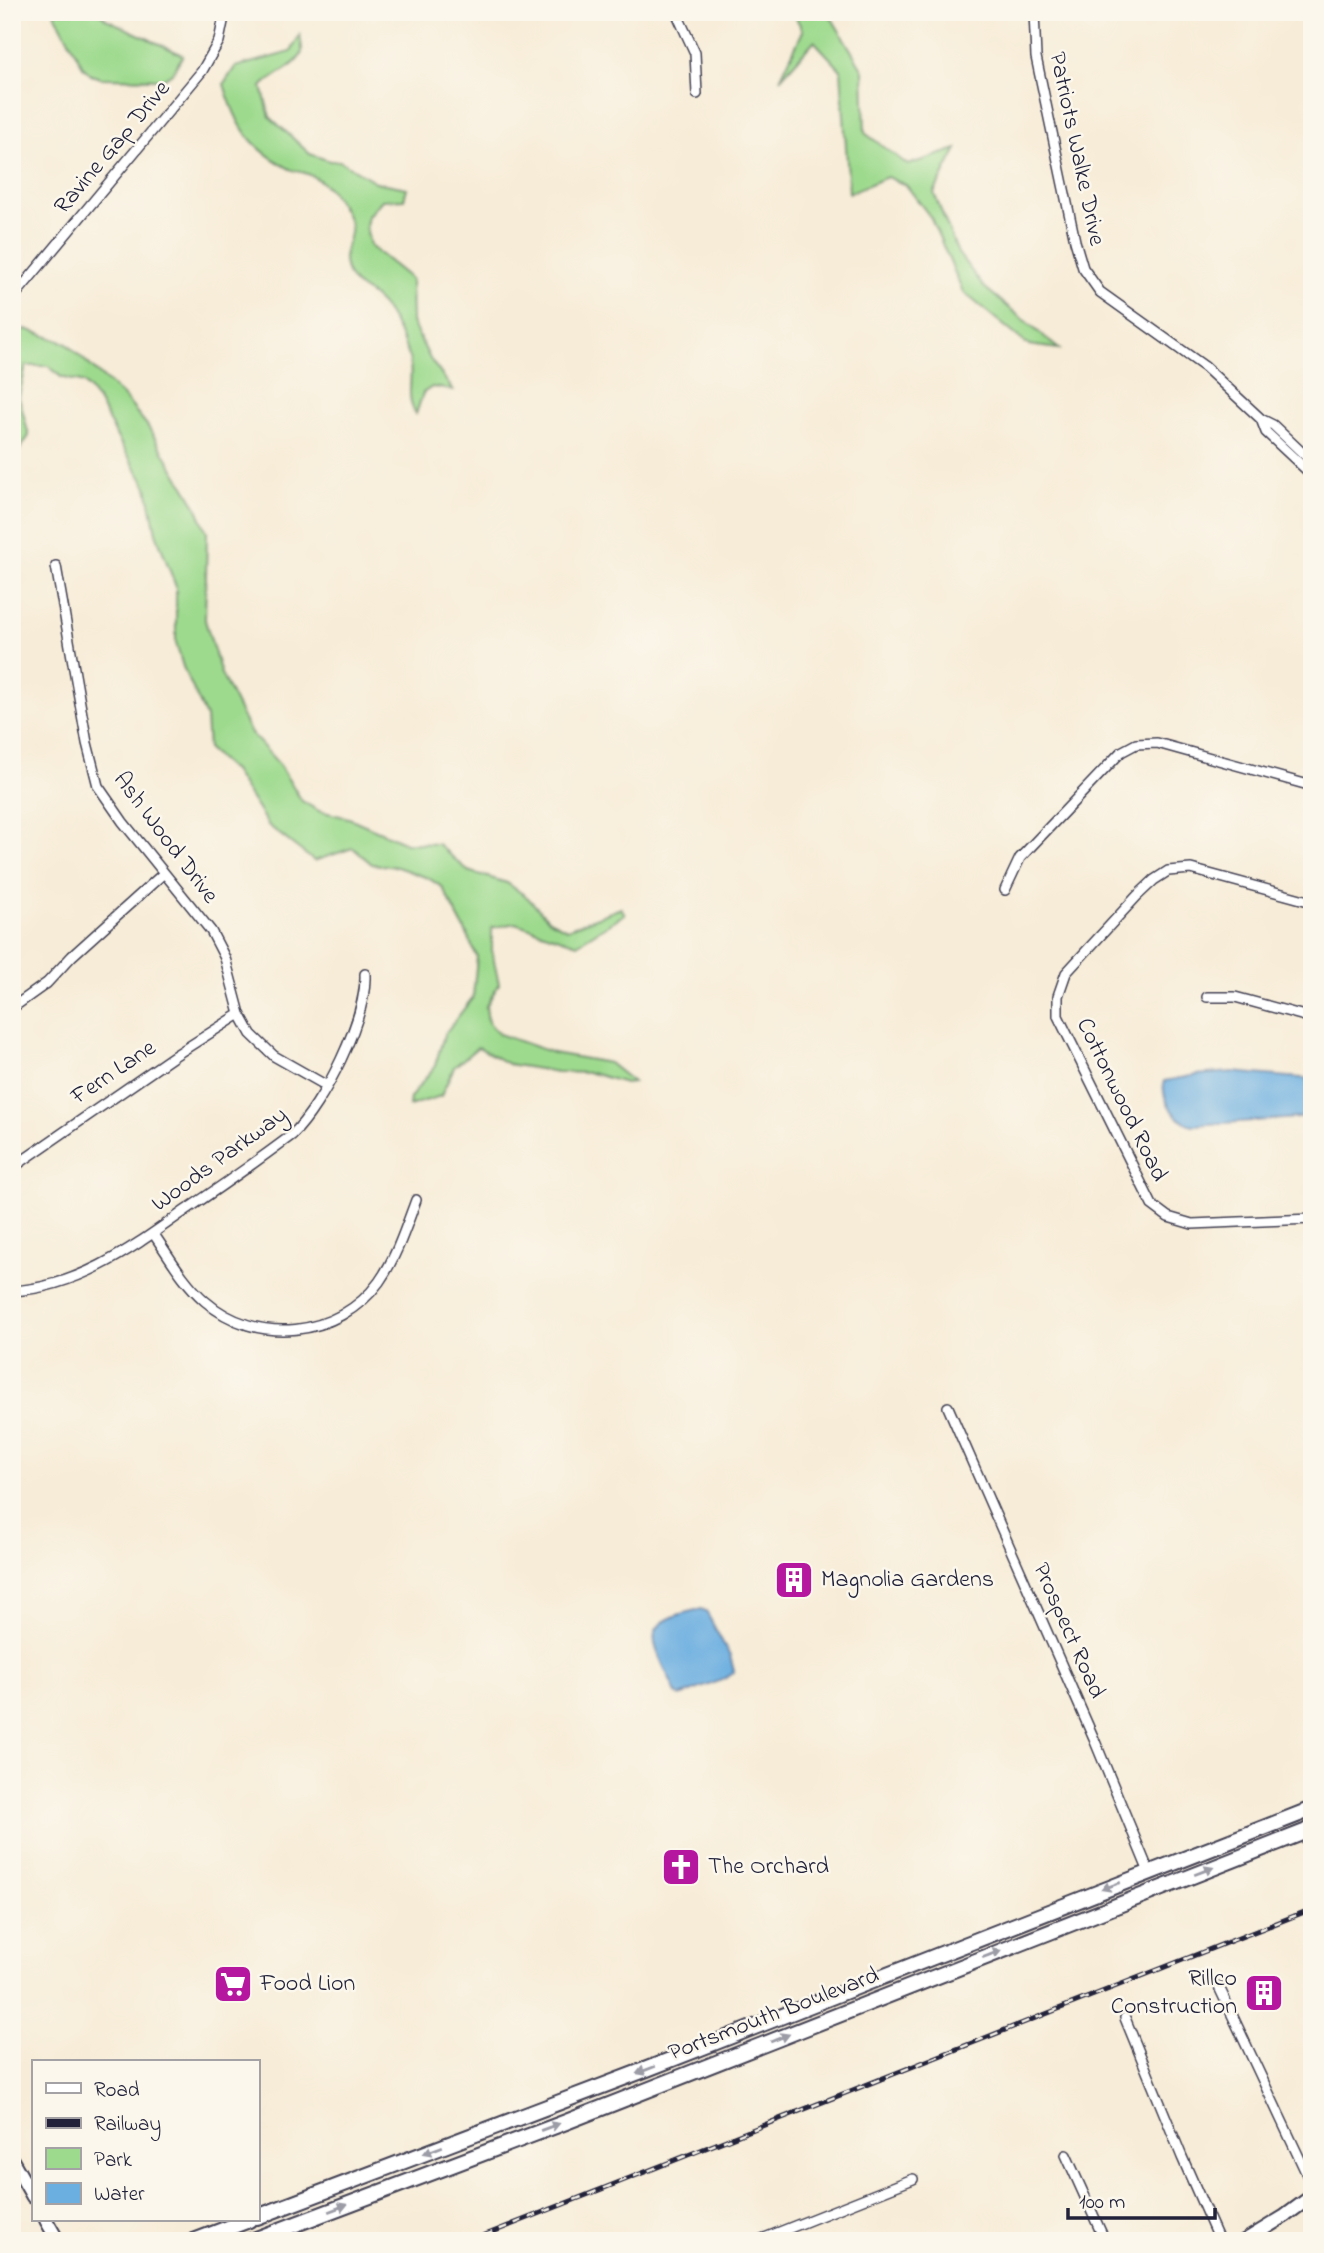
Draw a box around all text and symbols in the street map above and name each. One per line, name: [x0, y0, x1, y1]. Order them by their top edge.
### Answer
street label: Patriots Walke Drive: [1038, 49, 1114, 249]
street label: Ravine Gap Drive: [46, 73, 180, 223]
street label: Ash Wood Drive: [104, 765, 227, 912]
street label: Cottonwood Road: [1066, 1012, 1176, 1188]
street label: Fern Lane: [64, 1032, 164, 1115]
street label: Woods Parkway: [145, 1099, 296, 1222]
street label: Prospect Road: [1022, 1558, 1114, 1705]
building icon: Magnolia Gardens: [773, 1559, 815, 1601]
place label: Magnolia Gardens: [821, 1563, 994, 1598]
church icon: The Orchard: [660, 1846, 702, 1888]
place label: The Orchard: [708, 1850, 830, 1885]
one-way arrow: [1193, 1866, 1214, 1877]
one-way arrow: [1101, 1881, 1122, 1892]
one-way arrow: [981, 1949, 1002, 1960]
street label: Portsmouth Boulevard: [664, 1959, 885, 2071]
place label: Rillco Construction: [1111, 1962, 1237, 2025]
supermarket icon: Food Lion: [212, 1963, 254, 2005]
place label: Food Lion: [259, 1967, 355, 2002]
building icon: Rillco Construction: [1243, 1972, 1285, 2014]
one-way arrow: [770, 2032, 791, 2043]
legend: [32, 2060, 259, 2222]
one-way arrow: [635, 2064, 656, 2075]
text: Road: [94, 2076, 140, 2106]
text: Railway: [94, 2110, 161, 2142]
one-way arrow: [540, 2122, 561, 2133]
one-way arrow: [423, 2145, 444, 2156]
text: Park: [94, 2146, 133, 2176]
scale bar: [1068, 2176, 1216, 2220]
text: Water: [94, 2180, 145, 2210]
text: 100 m: [1079, 2188, 1125, 2218]
one-way arrow: [327, 2202, 348, 2213]

